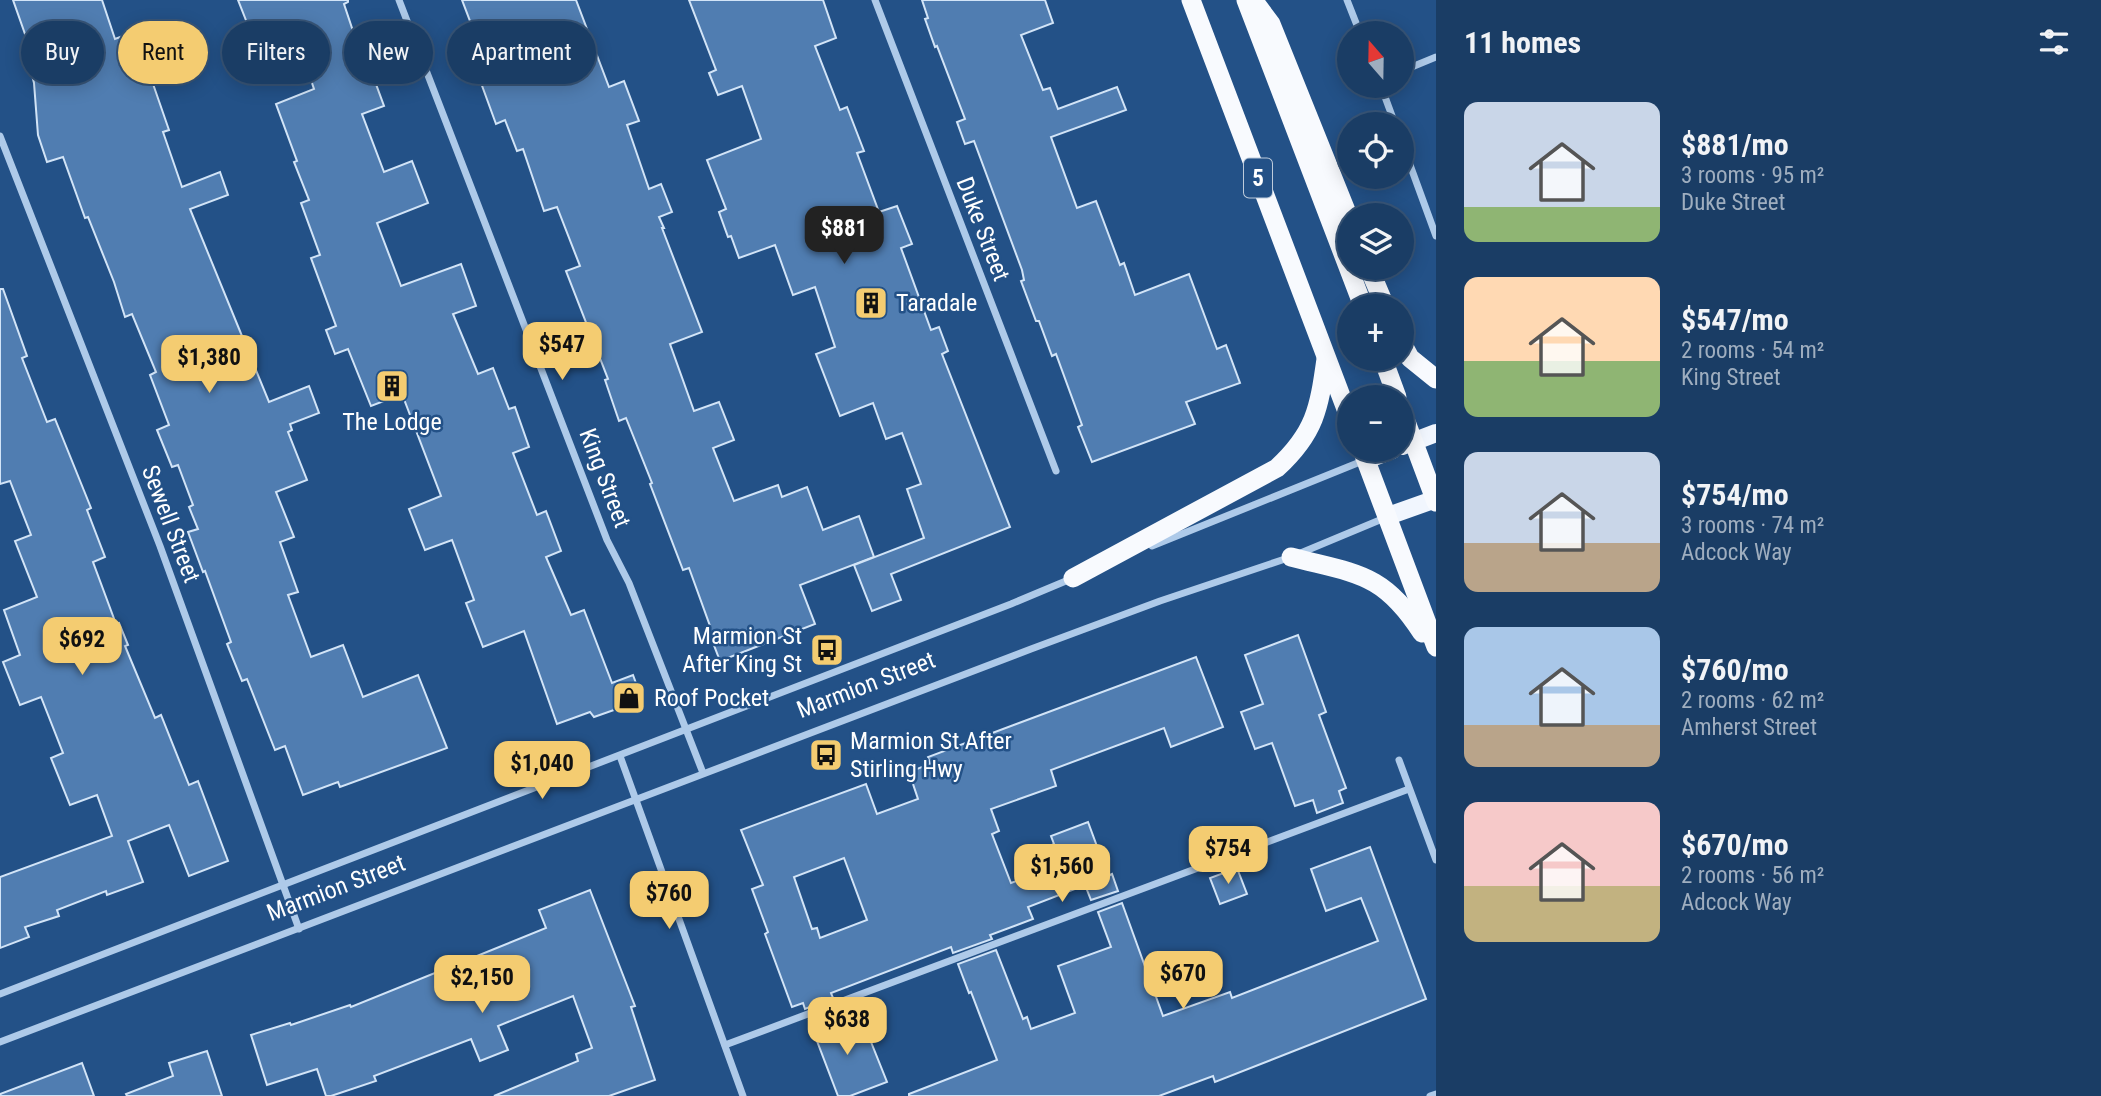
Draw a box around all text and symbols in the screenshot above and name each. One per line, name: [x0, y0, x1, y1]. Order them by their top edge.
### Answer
chip: Buy: [21, 21, 104, 84]
chip: Rent: [118, 21, 208, 84]
chip: Filters: [222, 21, 330, 84]
chip: New: [344, 21, 433, 84]
chip: Apartment: [447, 21, 596, 84]
north arrow: [1337, 21, 1414, 98]
map controls: [1337, 21, 1414, 462]
icon: filters: [2035, 23, 2073, 61]
text: 11 homes: [1464, 25, 1581, 60]
button: locate: [1337, 112, 1414, 189]
text: $881/mo: [1681, 127, 1789, 162]
icon: home: [1520, 130, 1604, 214]
road number: 5: [1244, 158, 1272, 197]
text: 3 rooms · 95 m²: [1681, 162, 1824, 189]
street label: Duke Street: [950, 173, 1016, 285]
text: Duke Street: [1681, 189, 1785, 216]
button: layers: [1337, 203, 1414, 280]
pin: $881: [803, 206, 885, 266]
text: $881: [821, 215, 867, 242]
building icon: Taradale: [852, 284, 890, 322]
place label: Taradale: [896, 289, 977, 317]
button: +: [1337, 294, 1414, 371]
text: $547/mo: [1681, 302, 1789, 337]
icon: home: [1520, 305, 1604, 389]
pin: $547: [521, 322, 603, 382]
text: $547: [539, 331, 585, 358]
pin: $1,380: [152, 336, 266, 395]
text: 2 rooms · 54 m²: [1681, 337, 1824, 364]
text: $1,380: [177, 344, 241, 371]
text: King Street: [1681, 364, 1780, 391]
building icon: The Lodge: [373, 367, 411, 405]
button: −: [1337, 385, 1414, 462]
place label: The Lodge: [342, 408, 442, 436]
street label: King Street: [573, 425, 637, 531]
street label: Sewell Street: [136, 461, 206, 587]
text: $754/mo: [1681, 477, 1789, 512]
icon: home: [1520, 480, 1604, 564]
text: 3 rooms · 74 m²: [1681, 512, 1824, 539]
text: Adcock Way: [1681, 539, 1792, 566]
pin: $692: [41, 618, 123, 677]
place label: Marmion St After King St: [682, 622, 802, 678]
text: $692: [59, 626, 105, 653]
bus stop icon: Marmion St After King St: [808, 631, 846, 669]
street label: Marmion Street: [793, 646, 939, 724]
text: $760/mo: [1681, 652, 1789, 687]
icon: home: [1520, 655, 1604, 739]
shop icon: Roof Pocket: [610, 679, 648, 717]
place label: Roof Pocket: [654, 684, 769, 712]
text: 2 rooms · 62 m²: [1681, 687, 1824, 714]
text: Amherst Street: [1681, 714, 1817, 741]
place label: Marmion St After Stirling Hwy: [850, 727, 1012, 783]
bus stop icon: Marmion St After Stirling Hwy: [807, 736, 845, 774]
pin: $1,040: [485, 742, 599, 801]
text: $1,040: [510, 750, 574, 777]
pin: $754: [1187, 826, 1269, 886]
text: $670/mo: [1681, 827, 1789, 862]
icon: home: [1520, 830, 1604, 914]
text: $754: [1205, 835, 1251, 862]
pin: $1,560: [1005, 844, 1119, 904]
street label: Marmion Street: [263, 849, 409, 927]
text: $1,560: [1030, 853, 1094, 880]
text: 2 rooms · 56 m²: [1681, 862, 1824, 889]
pin: $760: [628, 872, 710, 931]
text: $760: [646, 880, 692, 907]
text: Adcock Way: [1681, 889, 1792, 916]
pin: $670: [1142, 951, 1224, 1011]
pin: $2,150: [425, 956, 539, 1015]
text: $670: [1160, 960, 1206, 987]
text: $2,150: [450, 964, 514, 991]
pin: $638: [806, 998, 888, 1057]
text: $638: [824, 1006, 870, 1033]

